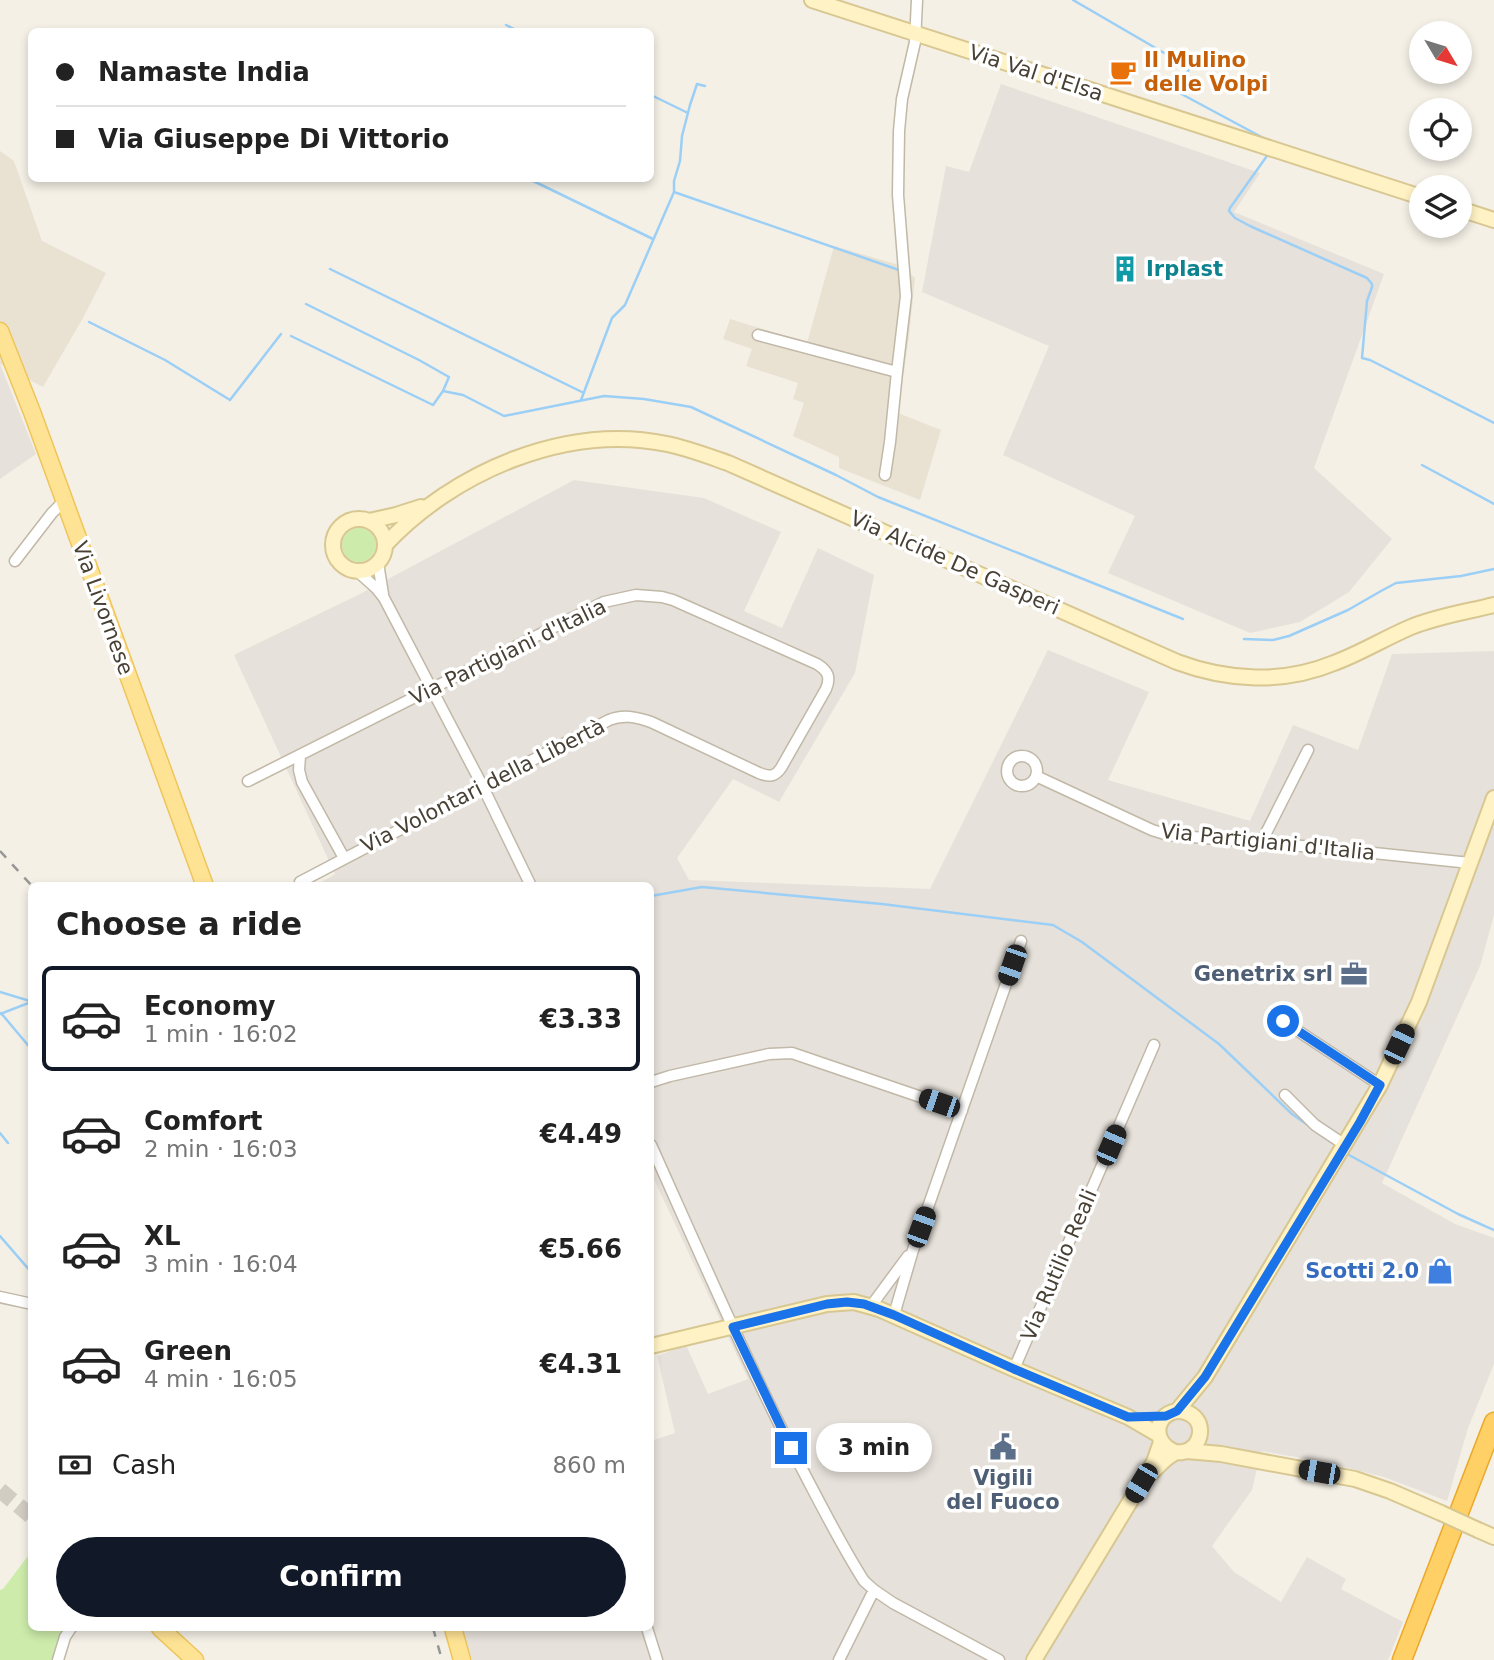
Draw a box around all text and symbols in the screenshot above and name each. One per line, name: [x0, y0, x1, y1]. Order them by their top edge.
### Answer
north arrow: [1409, 21, 1472, 84]
map controls: [1409, 21, 1472, 238]
street label: Via Val d'Elsa: [966, 40, 1106, 106]
place label: Il Mulino delle Volpi: [1144, 48, 1268, 96]
text: Namaste India: [98, 57, 310, 87]
cafe icon: Il Mulino delle Volpi: [1108, 57, 1138, 87]
button: locate: [1409, 98, 1472, 161]
text: Via Giuseppe Di Vittorio: [98, 124, 449, 154]
button: layers: [1409, 175, 1472, 238]
building icon: Irplast: [1110, 254, 1140, 284]
place label: Irplast: [1146, 257, 1223, 281]
street label: Via Alcide De Gasperi: [847, 506, 1063, 620]
street label: Via Livornese: [68, 538, 138, 678]
street label: Via Partigiani d'Italia: [406, 594, 610, 710]
street label: Via Volontari della Libertà: [357, 714, 609, 858]
street label: Via Partigiani d'Italia: [1160, 819, 1376, 865]
text: Choose a ride: [56, 905, 302, 943]
car: [996, 942, 1029, 988]
office icon: Genetrix srl: [1339, 959, 1369, 989]
place label: Genetrix srl: [1194, 962, 1333, 986]
icon: car: [60, 987, 123, 1050]
text: Economy: [144, 991, 275, 1021]
text: €3.33: [540, 1004, 622, 1034]
route start: [1267, 1005, 1299, 1037]
text: 1 min · 16:02: [144, 1021, 298, 1047]
car: [1381, 1021, 1418, 1067]
car: [916, 1086, 963, 1120]
icon: car: [60, 1102, 123, 1165]
text: Comfort: [144, 1106, 262, 1136]
text: €4.49: [540, 1119, 622, 1149]
car: [1094, 1122, 1129, 1168]
text: 2 min · 16:03: [144, 1136, 298, 1162]
street label: Via Rutilio Reali: [1016, 1185, 1102, 1345]
car: [904, 1204, 939, 1250]
icon: car: [60, 1217, 123, 1280]
text: XL: [144, 1221, 181, 1251]
text: €5.66: [540, 1234, 622, 1264]
text: 3 min · 16:04: [144, 1251, 298, 1277]
shop icon: Scotti 2.0: [1425, 1256, 1455, 1286]
place label: Scotti 2.0: [1305, 1259, 1419, 1283]
icon: car: [60, 1332, 123, 1395]
text: Green: [144, 1336, 232, 1366]
text: €4.31: [540, 1349, 622, 1379]
text: 4 min · 16:05: [144, 1366, 298, 1392]
callout: 3 min: [816, 1424, 931, 1472]
route end: [775, 1432, 807, 1464]
public building icon: Vigili del Fuoco: [988, 1432, 1018, 1462]
text: 3 min: [838, 1434, 910, 1460]
icon: cash: [56, 1446, 94, 1484]
text: Cash: [112, 1450, 176, 1480]
text: 860 m: [552, 1452, 626, 1478]
car: [1297, 1458, 1342, 1486]
car: [1122, 1460, 1161, 1506]
place label: Vigili del Fuoco: [946, 1466, 1060, 1514]
button: Confirm: [56, 1537, 626, 1617]

